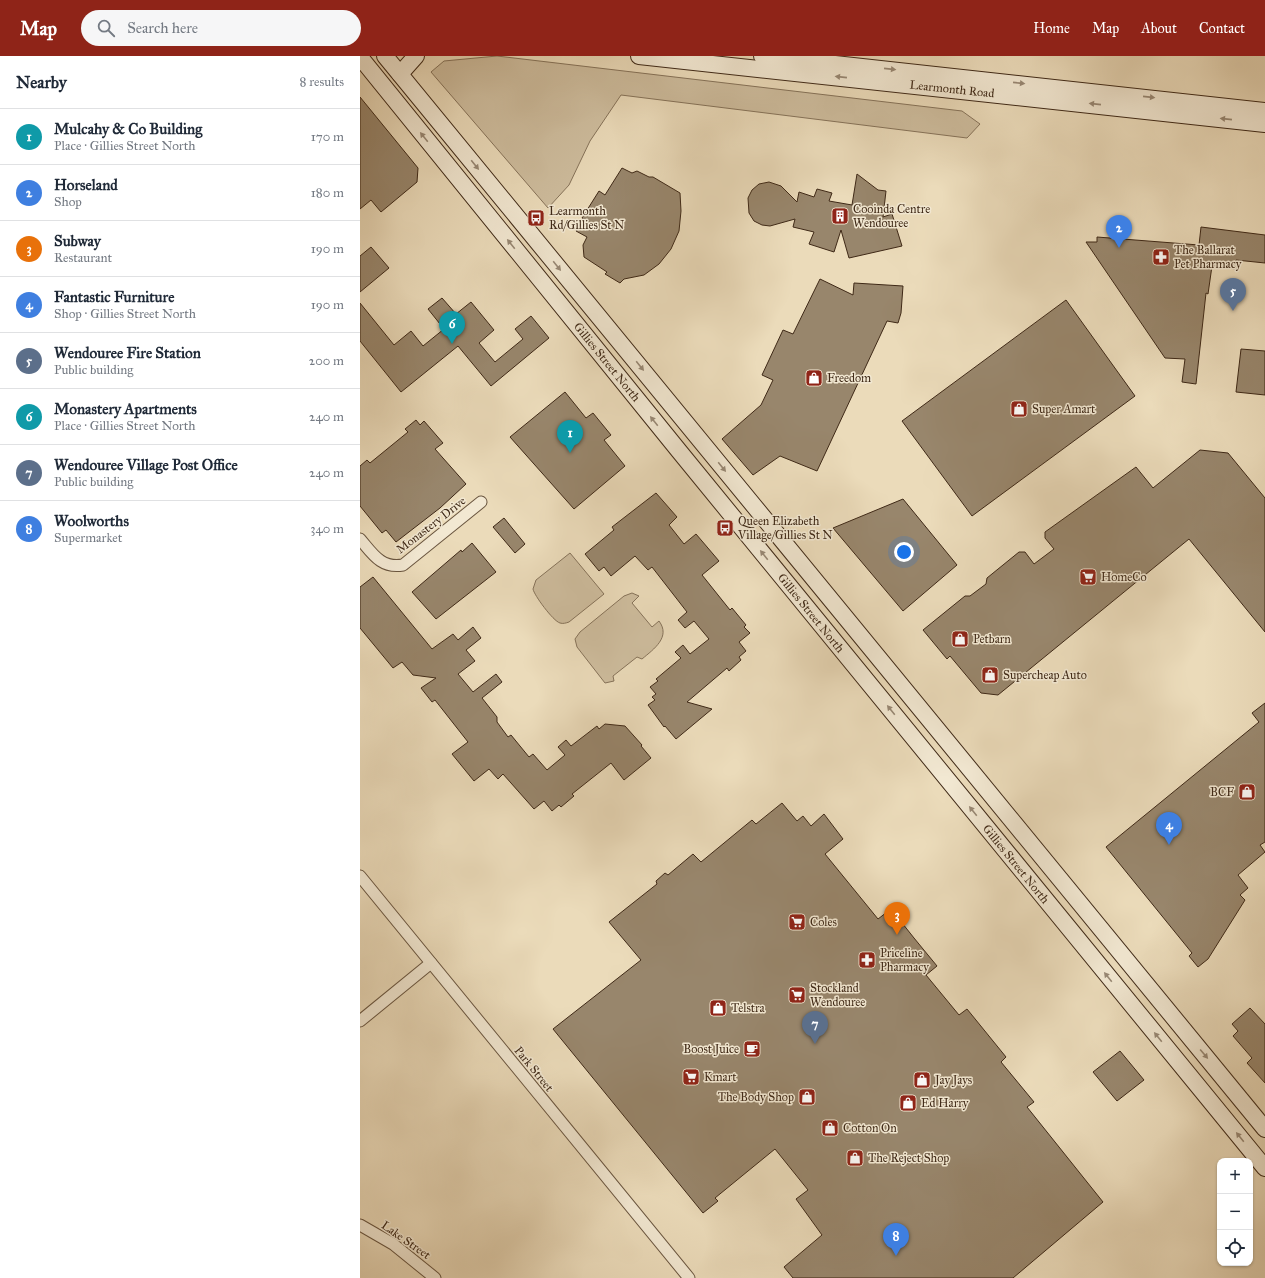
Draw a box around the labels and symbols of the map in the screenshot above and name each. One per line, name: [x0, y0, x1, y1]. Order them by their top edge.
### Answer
one-way arrow: [884, 66, 896, 73]
one-way arrow: [834, 74, 847, 80]
street label: Learmonth Road: [909, 78, 995, 100]
one-way arrow: [1013, 80, 1025, 86]
one-way arrow: [1143, 94, 1155, 100]
one-way arrow: [1089, 101, 1101, 108]
one-way arrow: [1220, 116, 1232, 122]
one-way arrow: [420, 131, 429, 142]
one-way arrow: [470, 160, 479, 171]
place label: Cooinda Centre Wendouree: [853, 202, 930, 230]
place label: Learmonth Rd/Gillies St N: [549, 204, 624, 232]
building icon: Cooinda Centre Wendouree: [830, 206, 850, 226]
bus stop icon: Learmonth Rd/Gillies St N: [526, 208, 546, 228]
pin: 2: [1106, 215, 1132, 248]
one-way arrow: [506, 238, 515, 249]
place label: The Ballarat Pet Pharmacy: [1174, 243, 1242, 271]
pharmacy icon: The Ballarat Pet Pharmacy: [1151, 247, 1171, 267]
one-way arrow: [553, 260, 562, 271]
pin: 5: [1220, 278, 1246, 311]
pin: 6: [439, 311, 465, 344]
street label: Gillies Street North: [571, 320, 643, 405]
one-way arrow: [635, 361, 644, 372]
shop icon: Freedom: [804, 368, 824, 388]
place label: Freedom: [827, 371, 871, 385]
shop icon: Super Amart: [1009, 399, 1029, 419]
place label: Super Amart: [1032, 402, 1096, 416]
one-way arrow: [650, 415, 659, 426]
pin: 1: [557, 420, 583, 453]
one-way arrow: [718, 461, 727, 472]
street label: Monastery Drive: [394, 494, 468, 556]
place label: Queen Elizabeth Village/Gillies St N: [737, 514, 833, 543]
bus stop icon: Queen Elizabeth Village/Gillies St N: [715, 518, 735, 538]
your location: [894, 542, 914, 562]
one-way arrow: [760, 550, 769, 561]
supermarket icon: HomeCo: [1078, 567, 1098, 587]
place label: HomeCo: [1101, 570, 1147, 584]
street label: Gillies Street North: [775, 571, 847, 656]
shop icon: Petbarn: [950, 629, 970, 649]
place label: Petbarn: [973, 632, 1011, 646]
shop icon: Supercheap Auto: [980, 665, 1000, 685]
place label: Supercheap Auto: [1003, 668, 1087, 682]
one-way arrow: [886, 705, 895, 716]
shop icon: BCF: [1237, 782, 1257, 802]
place label: BCF: [1210, 785, 1234, 799]
one-way arrow: [969, 806, 977, 816]
pin: 4: [1156, 812, 1182, 845]
street label: Gillies Street North: [980, 822, 1052, 907]
pin: 3: [884, 902, 910, 935]
supermarket icon: Coles: [787, 912, 807, 932]
place label: Coles: [810, 915, 837, 929]
place label: Priceline Pharmacy: [880, 946, 929, 974]
pharmacy icon: Priceline Pharmacy: [857, 950, 877, 970]
one-way arrow: [1104, 971, 1113, 982]
place label: Stockland Wendouree: [810, 981, 865, 1009]
supermarket icon: Stockland Wendouree: [787, 985, 807, 1005]
shop icon: Telstra: [708, 998, 728, 1018]
place label: Telstra: [731, 1001, 766, 1015]
pin: 7: [802, 1011, 828, 1044]
one-way arrow: [1153, 1031, 1162, 1042]
cafe icon: Boost Juice: [742, 1039, 762, 1059]
place label: Boost Juice: [683, 1042, 739, 1057]
street label: Park Street: [512, 1044, 557, 1095]
one-way arrow: [1199, 1049, 1208, 1060]
supermarket icon: Kmart: [681, 1067, 701, 1087]
place label: Kmart: [704, 1070, 737, 1084]
shop icon: Jay Jays: [912, 1070, 932, 1090]
place label: Jay Jays: [933, 1073, 972, 1088]
shop icon: The Body Shop: [797, 1087, 817, 1107]
place label: The Body Shop: [718, 1090, 794, 1104]
shop icon: Ed Harry: [898, 1093, 918, 1113]
place label: Ed Harry: [921, 1096, 969, 1110]
shop icon: Cotton On: [820, 1118, 840, 1138]
place label: Cotton On: [843, 1121, 897, 1135]
one-way arrow: [1236, 1132, 1245, 1143]
shop icon: The Reject Shop: [845, 1148, 865, 1168]
place label: The Reject Shop: [868, 1151, 949, 1165]
street label: Lake Street: [379, 1218, 434, 1262]
pin: 8: [883, 1223, 909, 1256]

